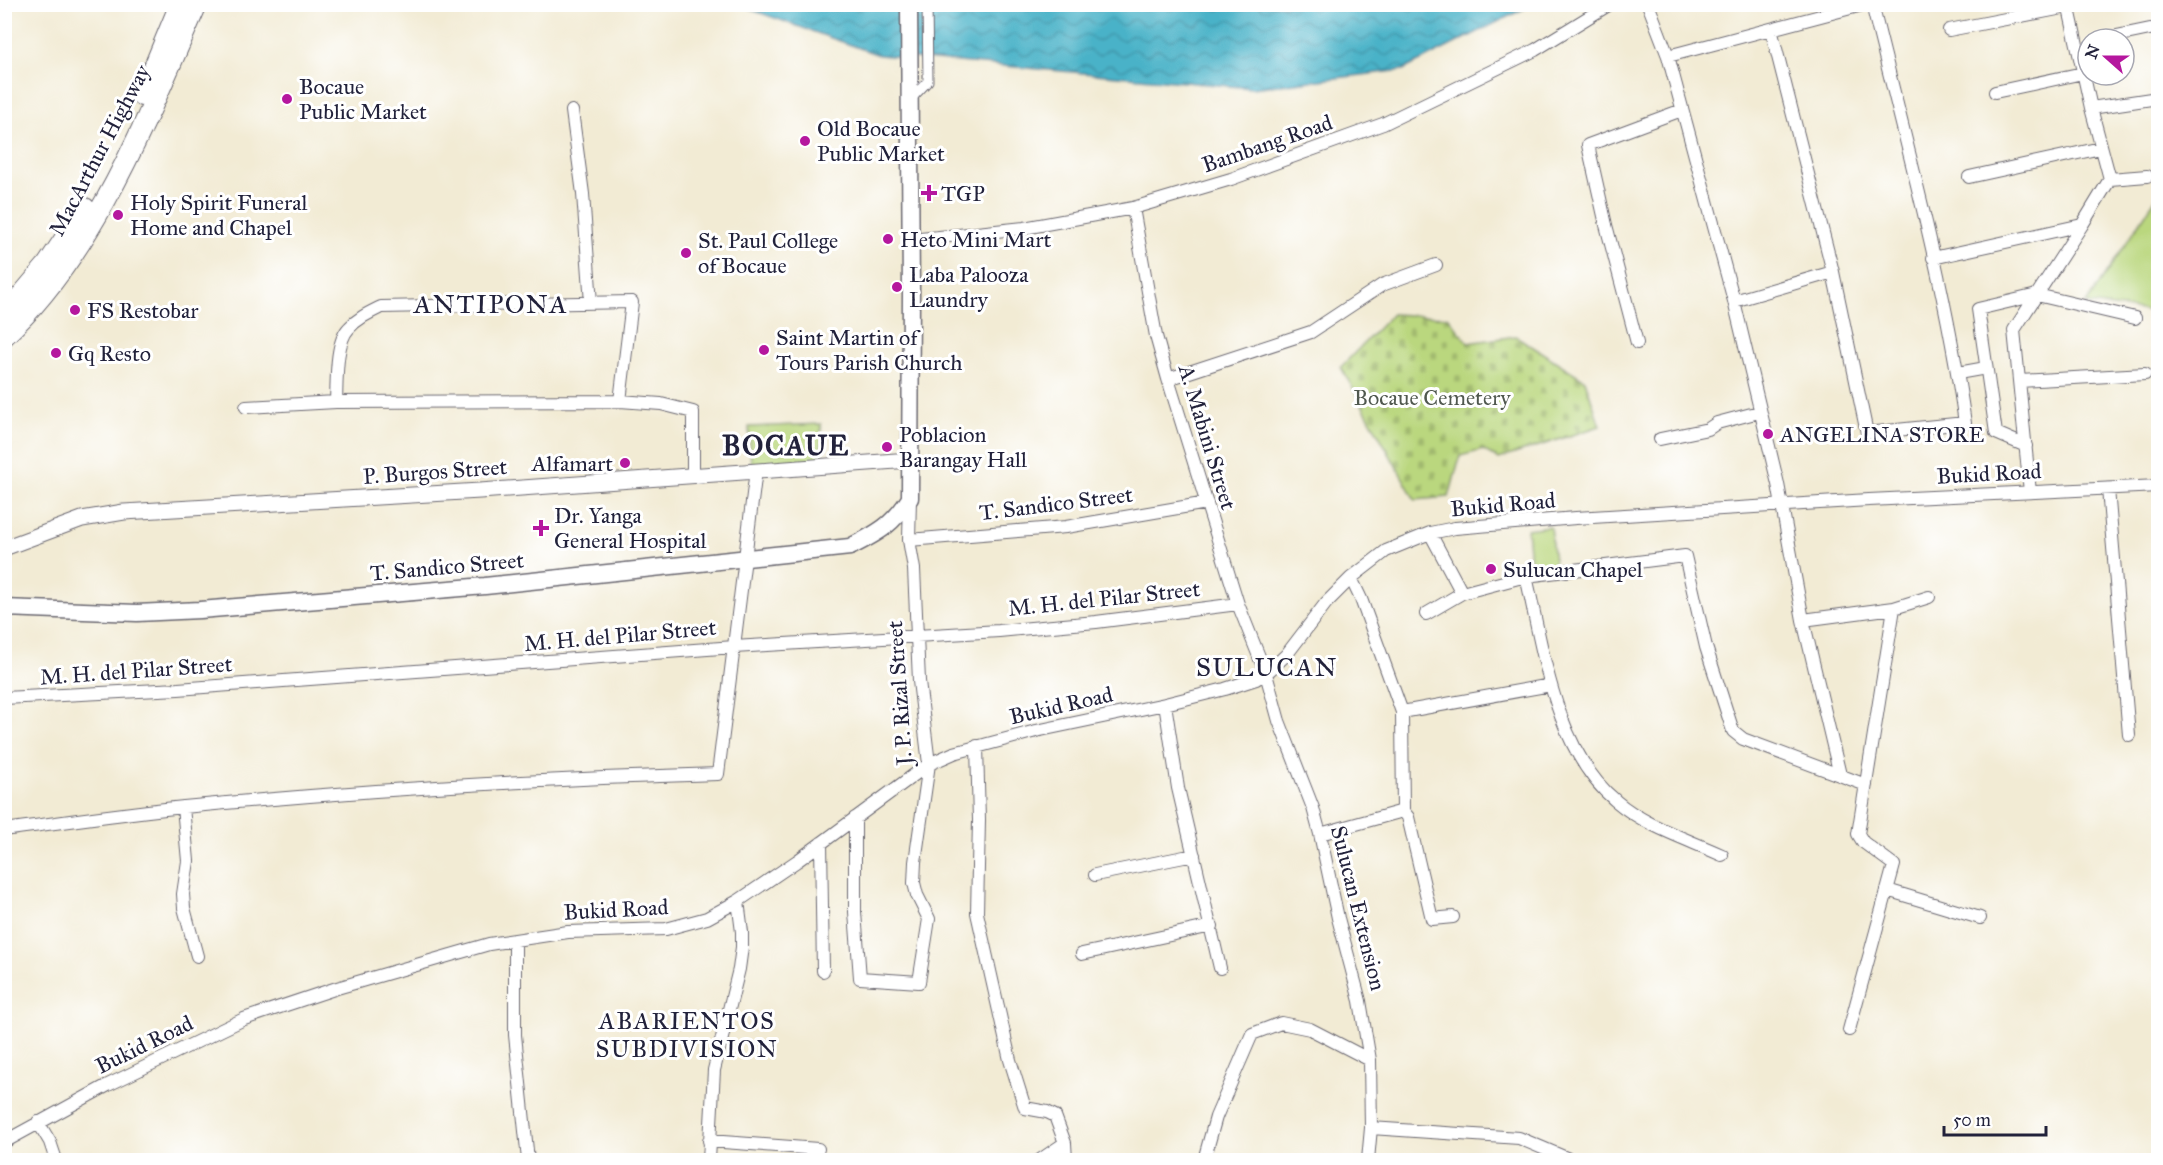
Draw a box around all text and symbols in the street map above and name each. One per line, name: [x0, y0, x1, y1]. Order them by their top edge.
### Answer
north arrow: [2076, 27, 2136, 87]
text: N: [2081, 42, 2104, 62]
street label: MacArthur Highway: [43, 59, 156, 241]
place label: Bocaue Public Market: [299, 73, 427, 125]
marker: Bocaue Public Market: [280, 92, 294, 106]
street label: Bambang Road: [1198, 109, 1336, 178]
place label: Old Bocaue Public Market: [817, 115, 945, 167]
marker: Old Bocaue Public Market: [798, 134, 812, 148]
place label: TGP: [941, 180, 985, 207]
marker: TGP: [922, 186, 936, 200]
place label: Holy Spirit Funeral Home and Chapel: [130, 189, 307, 241]
marker: Holy Spirit Funeral Home and Chapel: [111, 208, 125, 222]
place label: Heto Mini Mart: [900, 226, 1051, 253]
place label: St. Paul College of Bocaue: [698, 227, 838, 279]
marker: Heto Mini Mart: [881, 232, 895, 246]
marker: St. Paul College of Bocaue: [679, 246, 693, 260]
place label: Laba Palooza Laundry: [909, 261, 1029, 313]
marker: Laba Palooza Laundry: [890, 280, 904, 294]
district label: ANTIPONA: [413, 288, 568, 320]
place label: FS Restobar: [87, 297, 199, 324]
marker: FS Restobar: [68, 303, 82, 317]
place label: Saint Martin of Tours Parish Church: [776, 324, 962, 376]
place label: Gq Resto: [68, 340, 151, 367]
marker: Saint Martin of Tours Parish Church: [757, 343, 771, 357]
marker: Gq Resto: [49, 346, 63, 360]
street label: A. Mabini Street: [1172, 360, 1242, 513]
park label: Bocaue Cemetery: [1353, 384, 1511, 411]
place label: Poblacion Barangay Hall: [899, 421, 1027, 473]
place label: ANGELINA STORE: [1779, 421, 1985, 448]
marker: ANGELINA STORE: [1761, 427, 1775, 441]
district label: BOCAUE: [722, 428, 850, 463]
marker: Poblacion Barangay Hall: [880, 440, 894, 454]
place label: Alfamart: [531, 450, 613, 477]
street label: P. Burgos Street: [362, 453, 508, 490]
marker: Alfamart: [618, 456, 632, 470]
street label: Bukid Road: [1936, 457, 2042, 490]
street label: T. Sandico Street: [978, 481, 1135, 526]
street label: Bukid Road: [1450, 486, 1557, 523]
place label: Dr. Yanga General Hospital: [554, 502, 707, 554]
marker: Dr. Yanga General Hospital: [532, 519, 550, 537]
street label: T. Sandico Street: [369, 546, 525, 587]
place label: Sulucan Chapel: [1503, 556, 1643, 583]
marker: Sulucan Chapel: [1484, 562, 1498, 576]
street label: M. H. del Pilar Street: [1007, 575, 1202, 622]
street label: M. H. del Pilar Street: [523, 614, 717, 657]
street label: J. P. Rizal Street: [881, 620, 918, 768]
street label: M. H. del Pilar Street: [39, 650, 233, 691]
district label: SULUCAN: [1196, 651, 1338, 683]
street label: Bukid Road: [1007, 681, 1115, 730]
street label: Sulucan Extension: [1325, 823, 1392, 993]
street label: Bukid Road: [563, 893, 669, 926]
district label: ABARIENTOS SUBDIVISION: [596, 1006, 778, 1064]
street label: Bukid Road: [91, 1009, 197, 1080]
scale bar: [1944, 1099, 2046, 1137]
text: 50 m: [1953, 1109, 1991, 1131]

